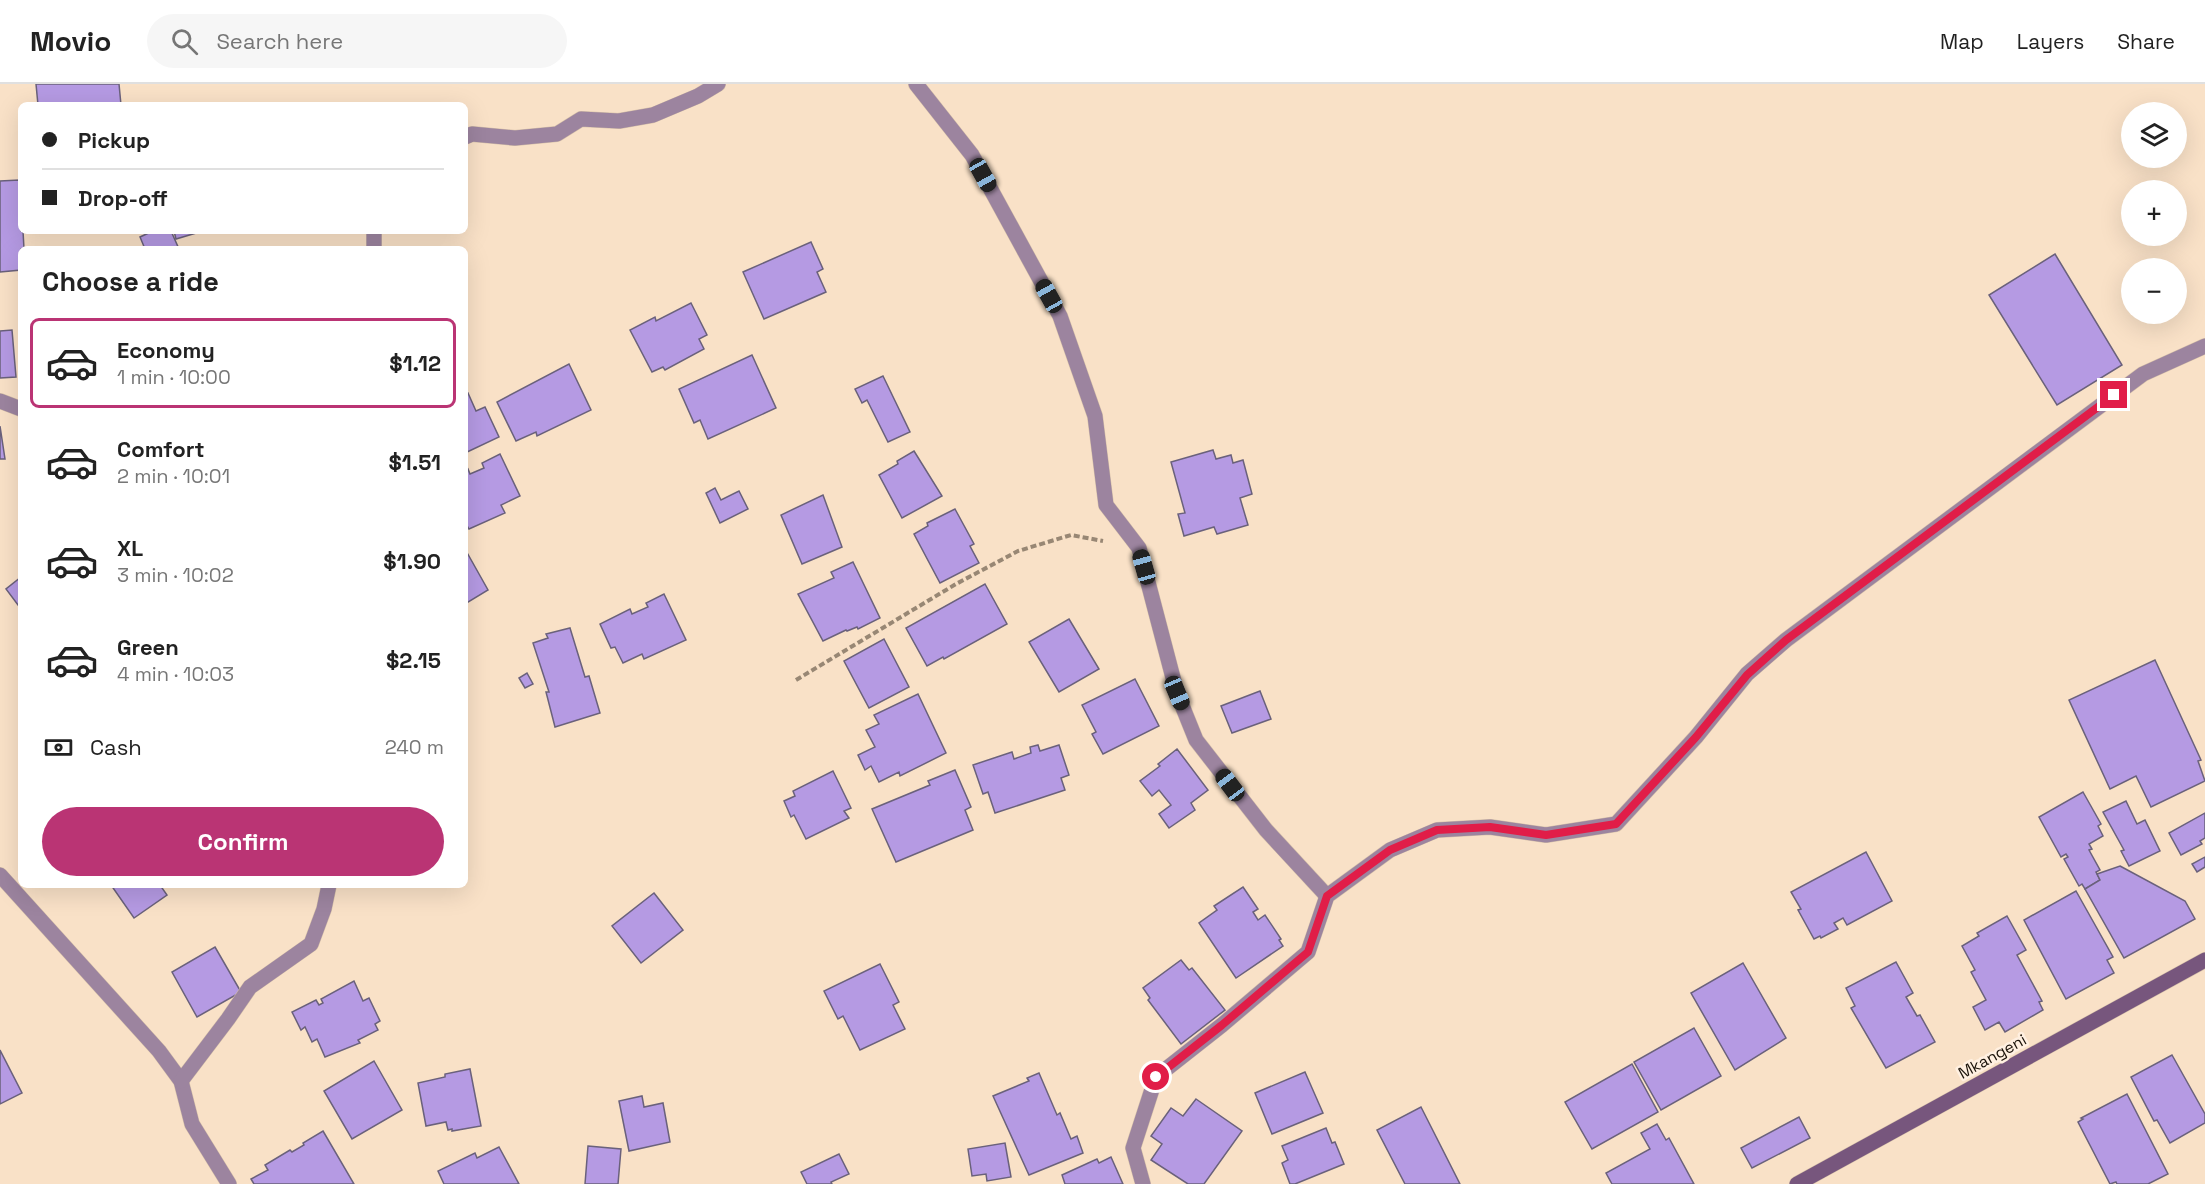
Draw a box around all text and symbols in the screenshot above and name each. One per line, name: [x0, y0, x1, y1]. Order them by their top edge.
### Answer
search box: [147, 14, 567, 68]
text: Movio: [30, 23, 111, 59]
icon: search: [168, 25, 201, 58]
text: Search here: [216, 27, 343, 55]
text: Map: [1940, 28, 1984, 55]
text: Layers: [2017, 28, 2084, 55]
text: Share: [2117, 28, 2175, 55]
map controls: [2121, 102, 2187, 324]
button: layers: [2121, 102, 2187, 168]
text: Pickup: [78, 126, 150, 154]
car: [966, 155, 1000, 195]
button: +: [2121, 180, 2187, 246]
text: Drop-off: [78, 184, 168, 212]
button: −: [2121, 258, 2187, 324]
text: Choose a ride: [42, 264, 219, 299]
car: [1032, 276, 1066, 316]
icon: car: [45, 336, 99, 390]
text: Economy: [117, 336, 215, 364]
text: $1.12: [389, 349, 441, 377]
text: 1 min · 10:00: [117, 364, 231, 390]
route end: [2100, 381, 2127, 408]
icon: car: [45, 435, 99, 489]
text: Comfort: [117, 435, 205, 463]
text: $1.51: [388, 448, 441, 476]
text: 2 min · 10:01: [117, 463, 230, 489]
icon: car: [45, 534, 99, 588]
text: XL: [117, 534, 143, 562]
text: $1.90: [383, 547, 441, 575]
car: [1130, 547, 1158, 587]
text: 3 min · 10:02: [117, 562, 234, 588]
icon: car: [45, 633, 99, 687]
text: Green: [117, 633, 179, 661]
text: $2.15: [386, 646, 441, 674]
text: 4 min · 10:03: [117, 661, 234, 687]
car: [1162, 673, 1192, 713]
icon: cash: [42, 731, 75, 764]
text: Cash: [90, 733, 142, 761]
text: 240 m: [385, 734, 444, 760]
car: [1212, 765, 1248, 805]
button: Confirm: [42, 807, 444, 876]
street label: Mkangeni: [1954, 1029, 2030, 1084]
route start: [1142, 1063, 1169, 1090]

